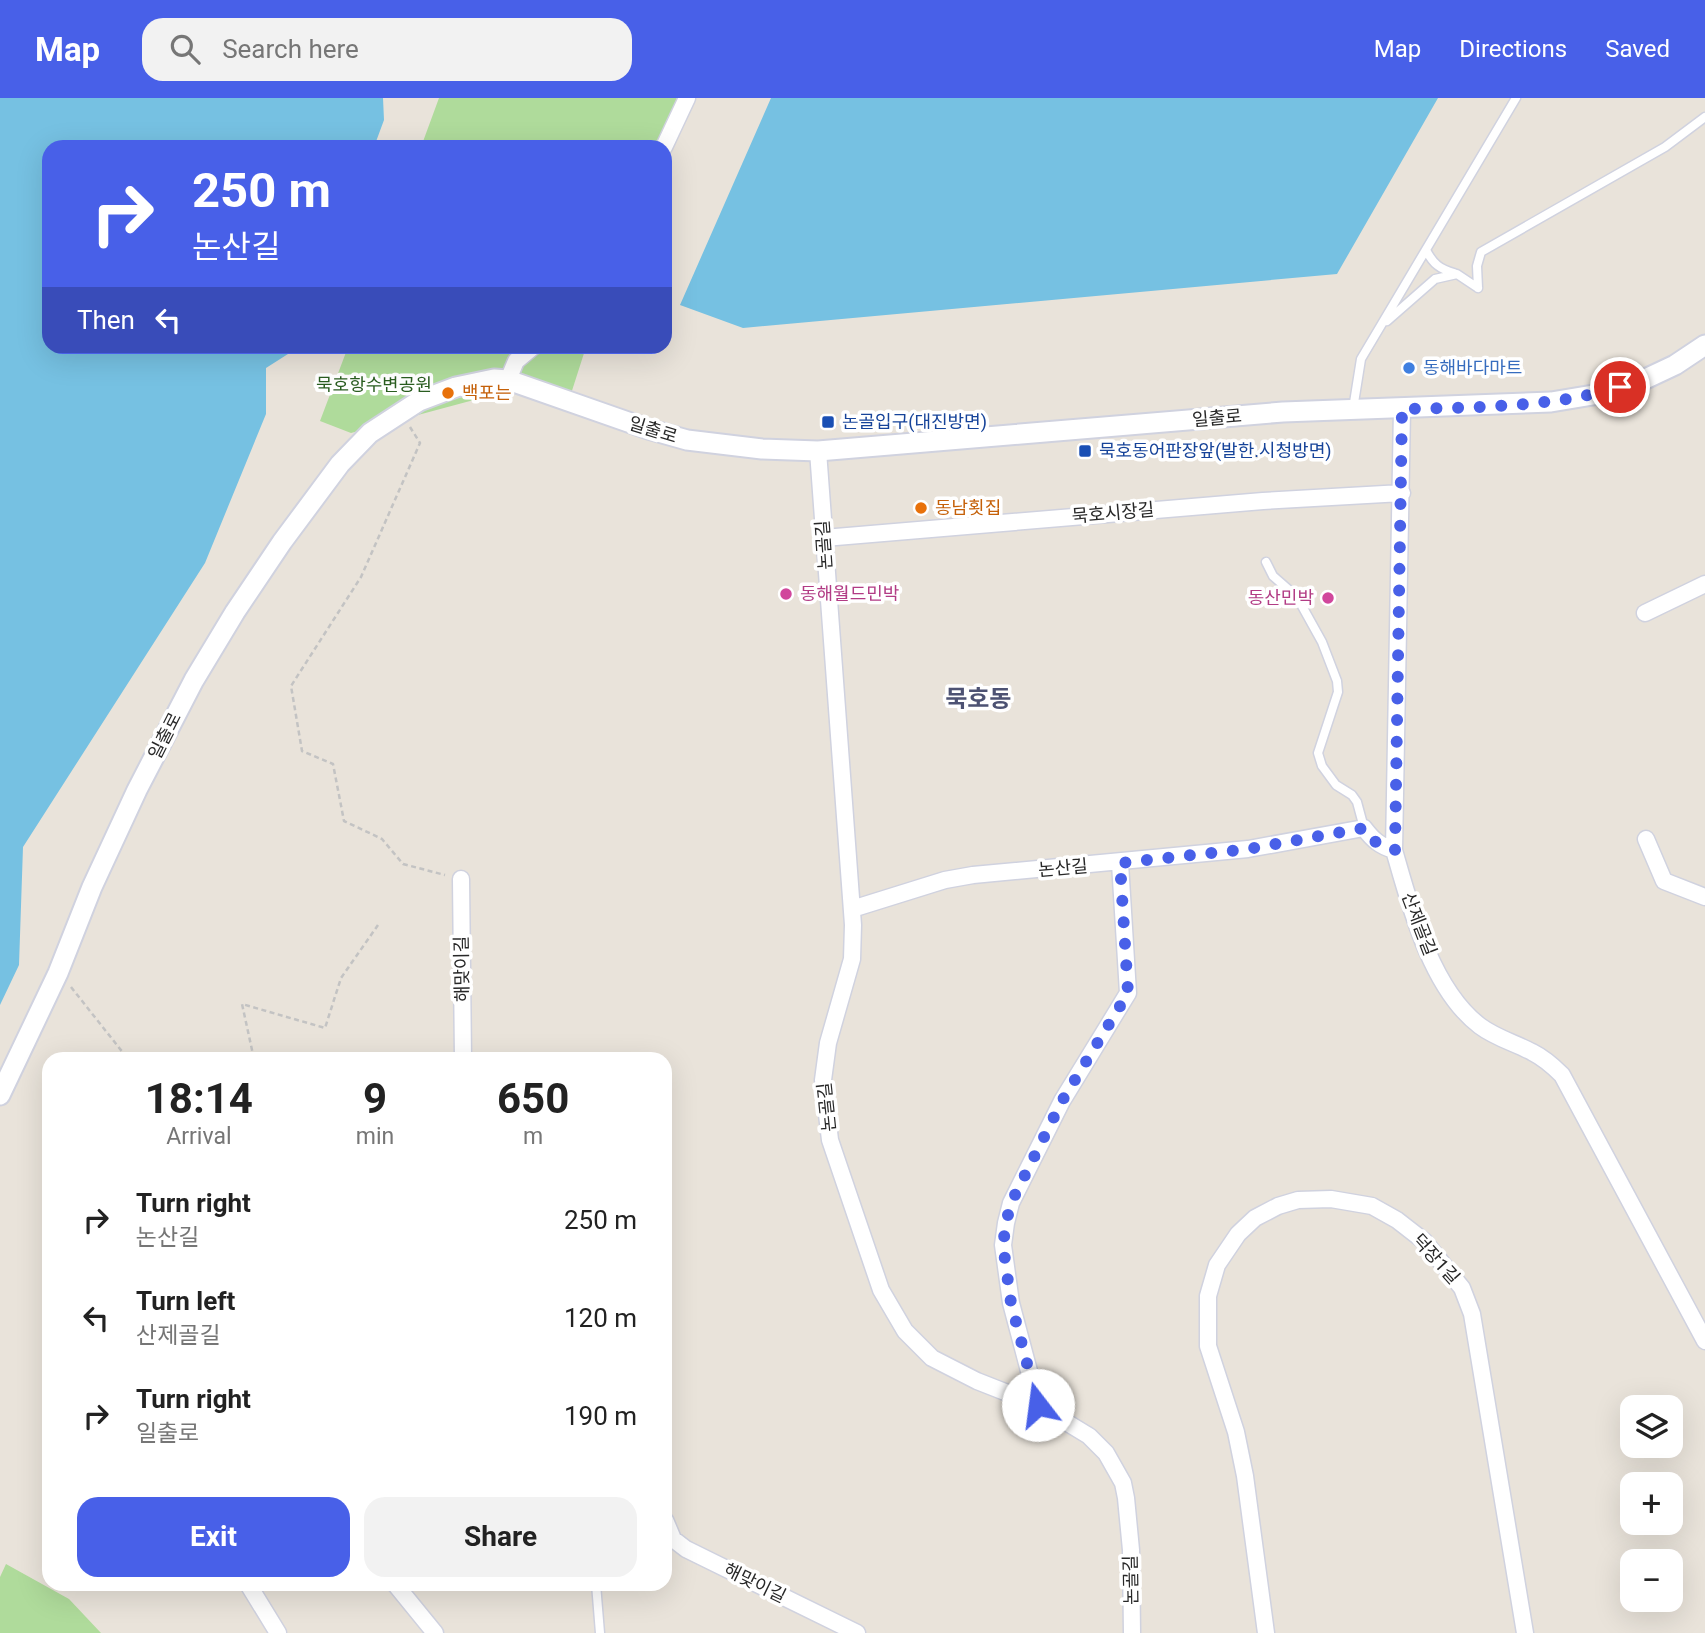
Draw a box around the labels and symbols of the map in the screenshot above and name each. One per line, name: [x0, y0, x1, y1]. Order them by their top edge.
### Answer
place label: 동해바다마트: [1423, 357, 1522, 378]
pin: [1590, 357, 1650, 417]
marker: 동해바다마트: [1401, 360, 1417, 376]
park label: 묵호항수변공원: [316, 374, 432, 395]
place label: 백포는: [462, 382, 512, 403]
marker: 백포는: [440, 385, 456, 401]
street label: 일출로: [1191, 405, 1243, 430]
place label: 논골입구(대진방면): [842, 411, 987, 433]
street label: 일출로: [626, 412, 680, 447]
marker: 논골입구(대진방면): [820, 414, 836, 430]
place label: 묵호동어판장앞(발한.시청방면): [1099, 440, 1331, 462]
marker: 묵호동어판장앞(발한.시청방면): [1077, 443, 1093, 459]
place label: 동남횟집: [935, 497, 1001, 518]
street label: 묵호시장길: [1071, 498, 1155, 527]
marker: 동남횟집: [913, 500, 929, 516]
street label: 논골길: [811, 520, 836, 571]
place label: 동해월드민박: [800, 583, 899, 604]
marker: 동해월드민박: [778, 586, 794, 602]
place label: 동산민박: [1248, 587, 1314, 608]
marker: 동산민박: [1320, 590, 1336, 606]
district label: 묵호동: [945, 685, 1011, 713]
street label: 일출로: [144, 709, 185, 763]
street label: 논산길: [1037, 855, 1089, 880]
street label: 산제골길: [1398, 889, 1441, 959]
street label: 해맞이길: [450, 936, 473, 1002]
street label: 논골길: [813, 1081, 840, 1133]
street label: 덕장1길: [1409, 1229, 1464, 1288]
position arrow: [1001, 1368, 1075, 1442]
street label: 논골길: [1120, 1555, 1141, 1605]
street label: 해맞이길: [721, 1559, 790, 1607]

